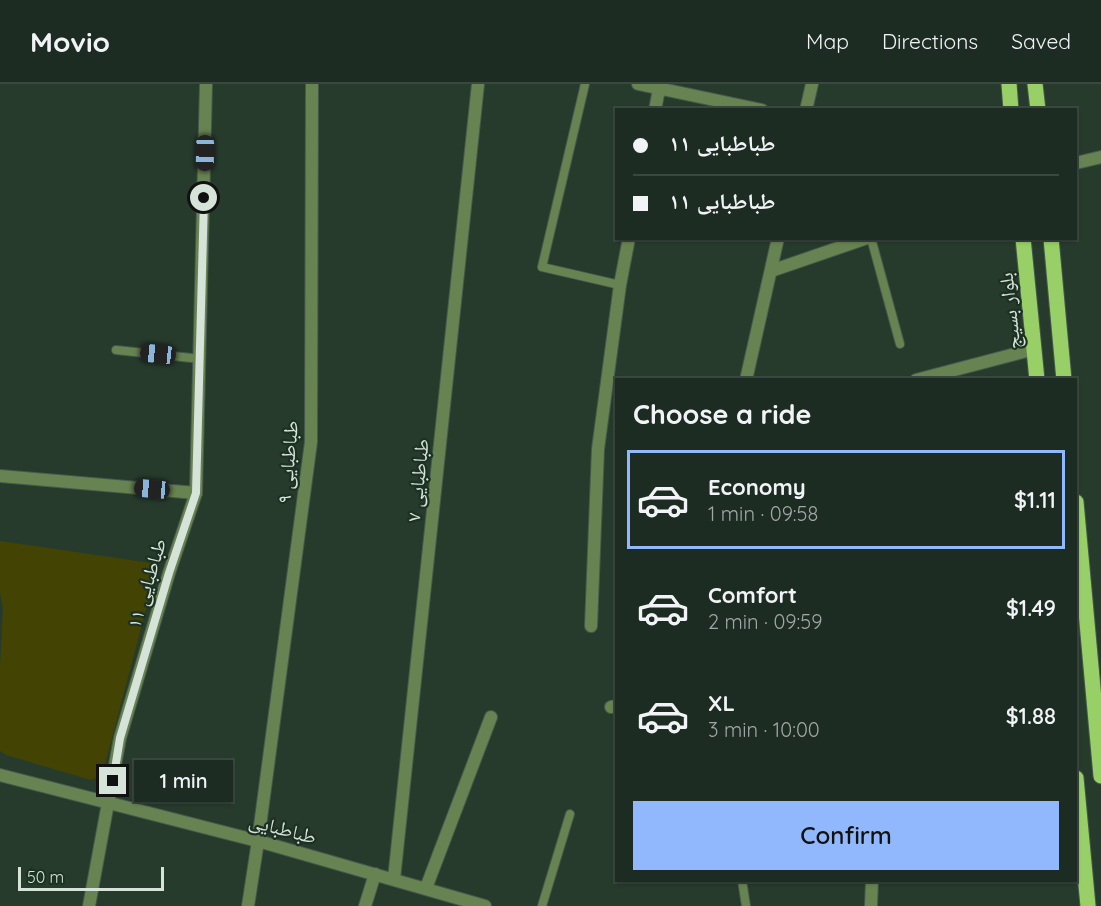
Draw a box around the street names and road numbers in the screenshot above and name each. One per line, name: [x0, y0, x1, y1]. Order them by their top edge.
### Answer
street label: بلوار بسیج: [993, 271, 1026, 351]
street label: طباطبایی ۹: [271, 419, 303, 505]
street label: طباطبایی ۷: [400, 437, 434, 523]
street label: طباطبایی ۱۱: [121, 535, 171, 631]
street label: طباطبایی: [247, 807, 319, 849]

